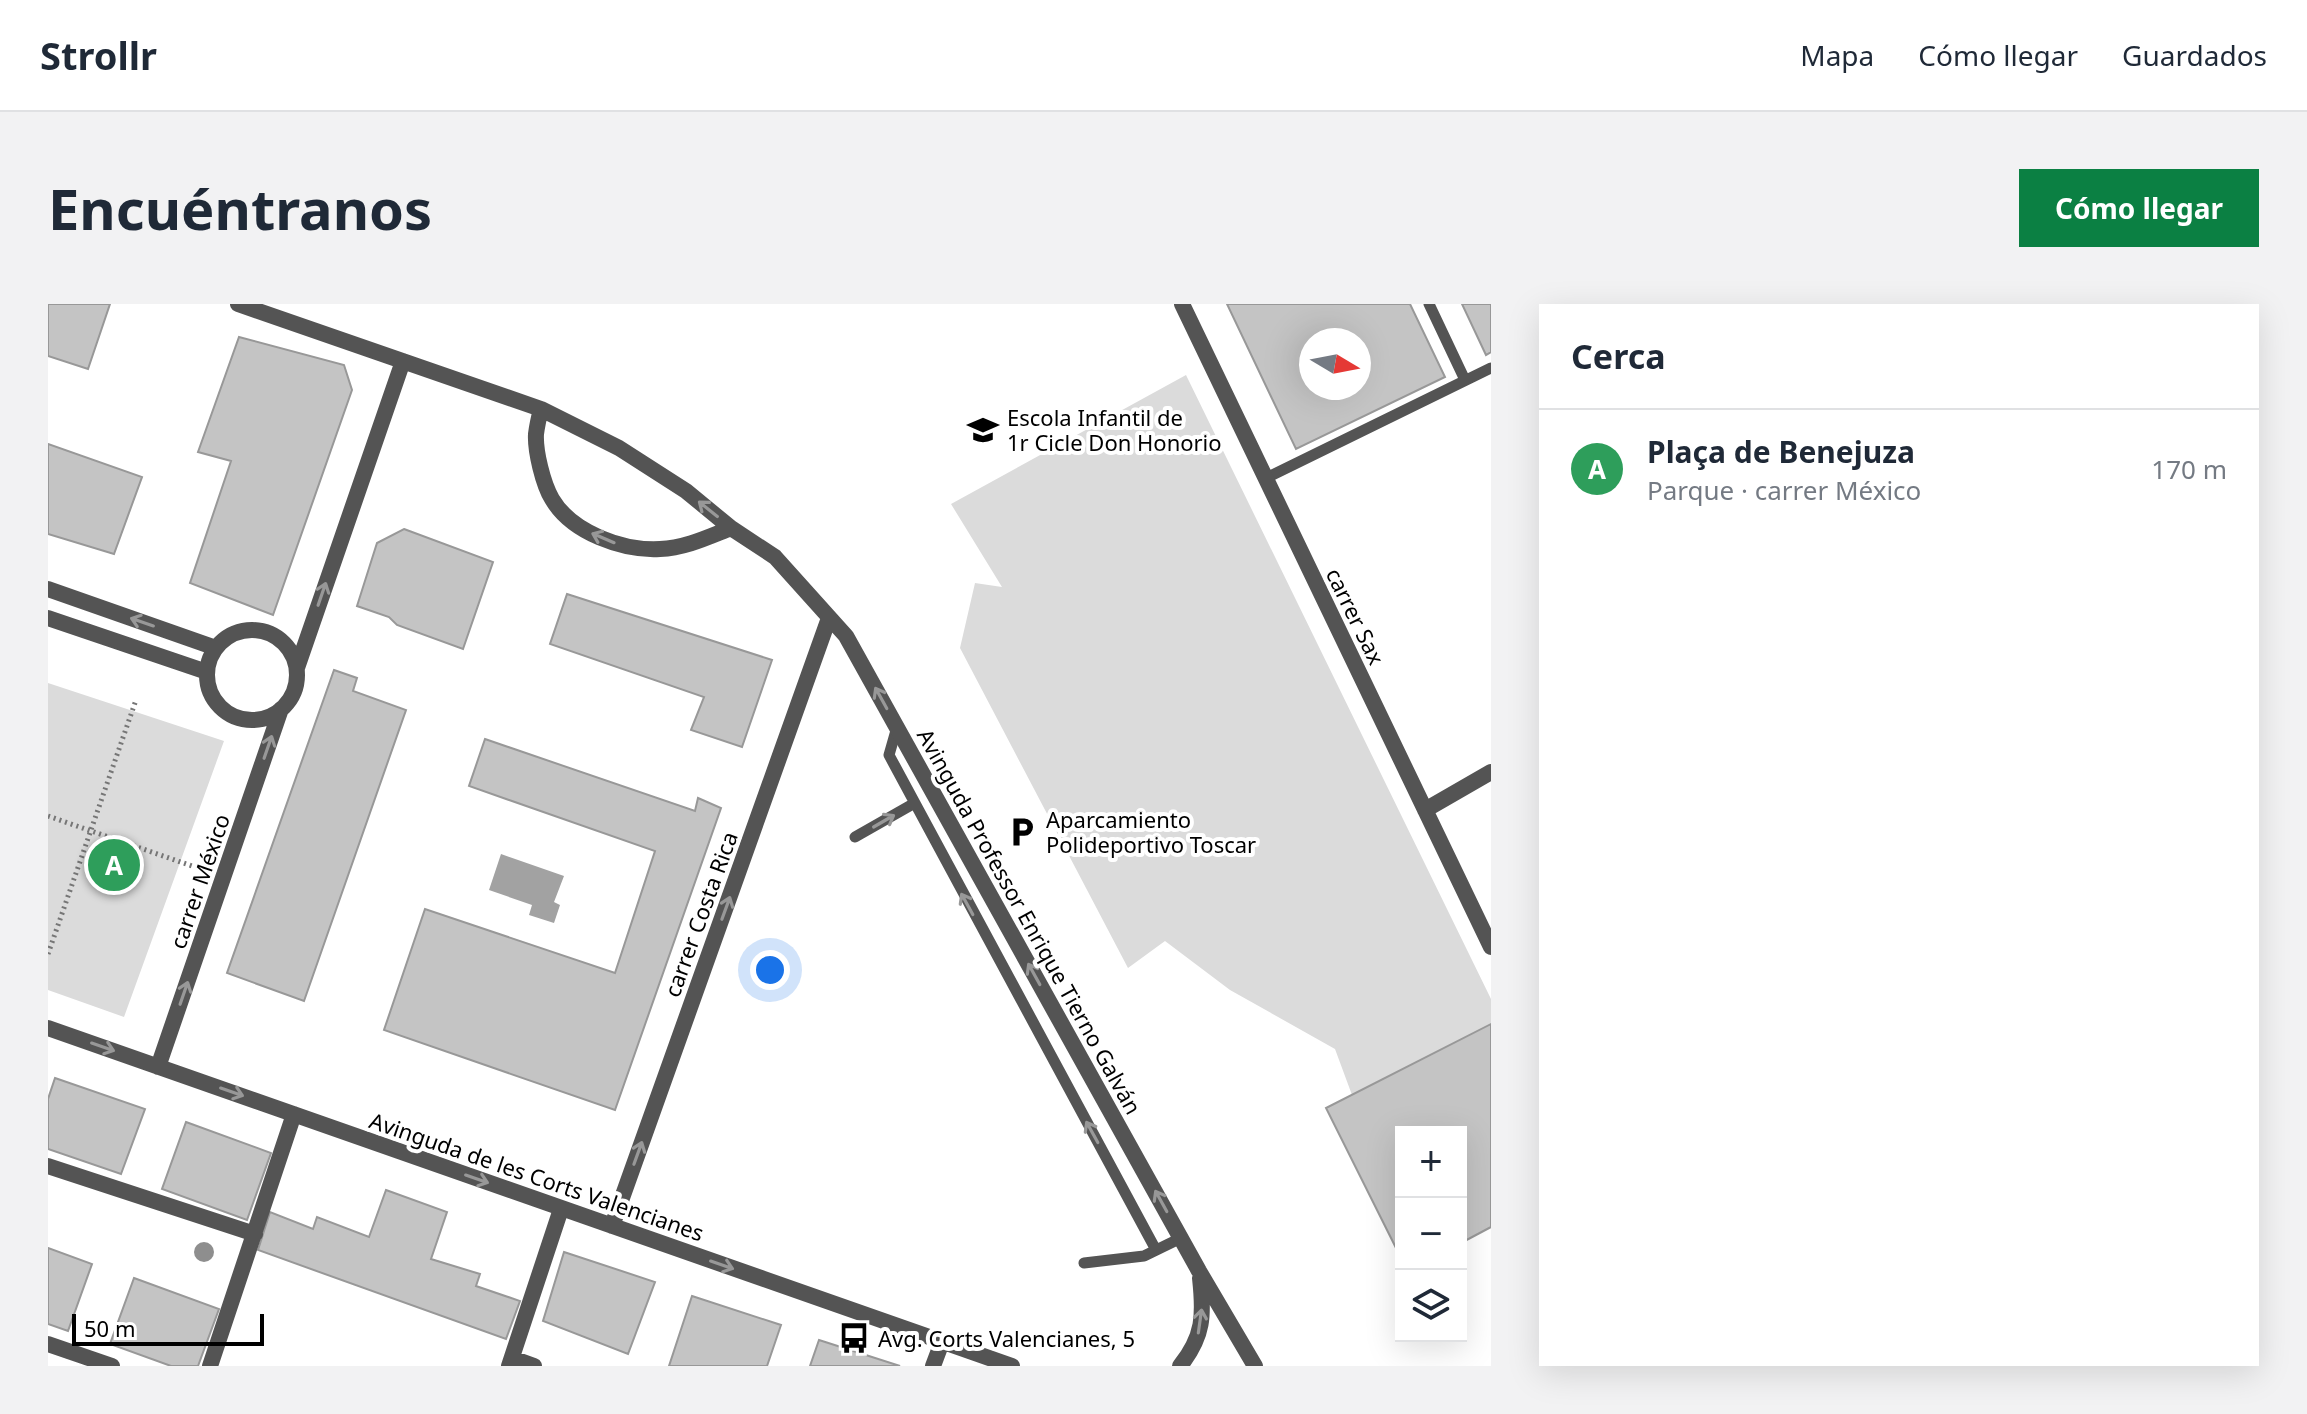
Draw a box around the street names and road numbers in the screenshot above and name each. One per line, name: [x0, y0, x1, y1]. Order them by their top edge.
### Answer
street label: carrer Sax: [1320, 563, 1392, 670]
street label: Avinguda Professor Enrique Tierno Galván: [911, 723, 1149, 1119]
street label: carrer México: [162, 809, 236, 953]
street label: carrer Costa Rica: [656, 827, 744, 1001]
street label: Avinguda de les Corts Valencianes: [366, 1105, 708, 1247]

